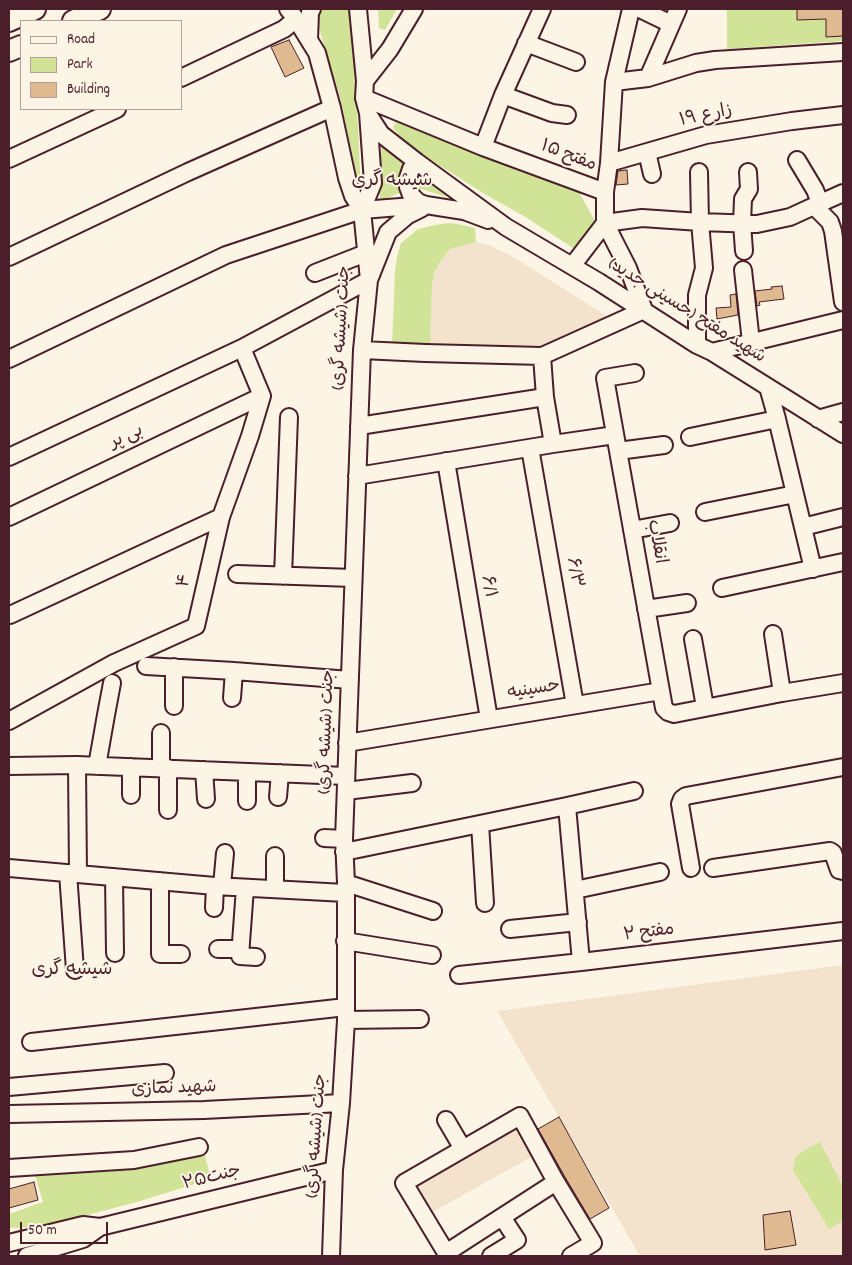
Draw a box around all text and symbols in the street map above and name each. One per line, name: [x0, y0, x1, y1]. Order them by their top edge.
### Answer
legend: [20, 20, 182, 110]
text: Road: [67, 29, 95, 51]
text: Park: [67, 54, 93, 76]
text: Building: [67, 79, 110, 101]
street label: ۱۹ زارع: [678, 101, 734, 133]
street label: مفتح ۱۵: [537, 137, 599, 177]
district label: شیشه گری: [352, 171, 432, 193]
street label: شهید مفتح (حسینی جدید): [603, 255, 769, 369]
street label: جنت (شیشه گری): [329, 265, 357, 391]
street label: بی پر: [107, 421, 147, 455]
street label: انقلاب: [641, 518, 669, 566]
street label: ۶/۳: [560, 556, 586, 590]
street label: ۴: [174, 572, 198, 590]
street label: ۶/۱: [474, 574, 500, 600]
street label: جنت (شیشه گری): [315, 669, 341, 795]
street label: حسینیه: [506, 676, 562, 706]
street label: مفتح ۲: [622, 920, 676, 948]
district label: شیشه گری: [32, 960, 112, 982]
street label: جنت (شیشه گری): [303, 1073, 333, 1199]
street label: شهید نمازی: [131, 1078, 217, 1102]
street label: جنت۲۵: [181, 1161, 243, 1197]
scale bar: [22, 1212, 110, 1244]
text: 50 m: [28, 1220, 57, 1242]

